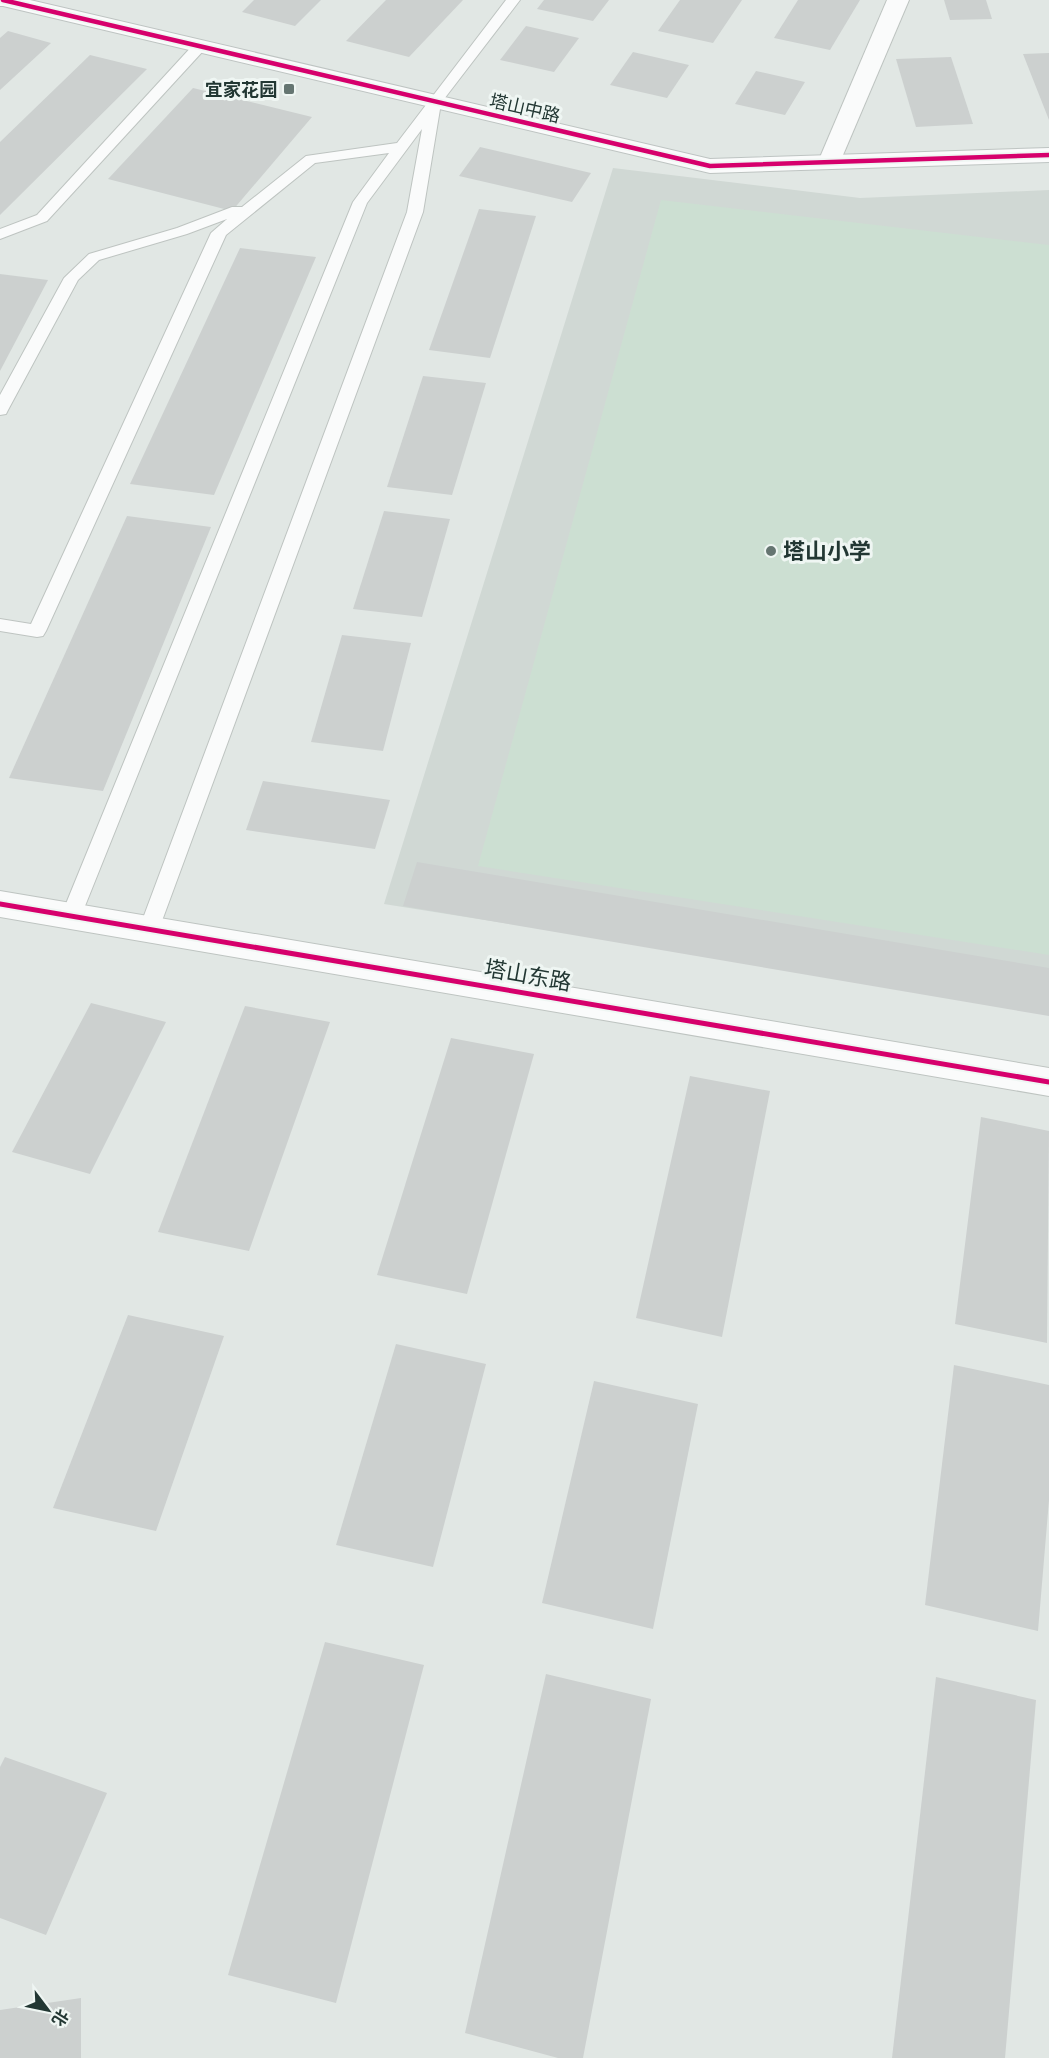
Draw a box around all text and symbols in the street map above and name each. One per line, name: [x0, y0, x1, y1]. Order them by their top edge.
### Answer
place label: 宜家花园: [205, 76, 277, 103]
marker: 宜家花园: [282, 82, 296, 96]
street label: 塔山中路: [487, 87, 563, 129]
place label: 塔山小学: [783, 534, 871, 568]
marker: 塔山小学: [764, 544, 778, 558]
street label: 塔山东路: [482, 951, 574, 999]
north arrow: [18, 1980, 78, 2040]
text: 北: [46, 2005, 75, 2031]

